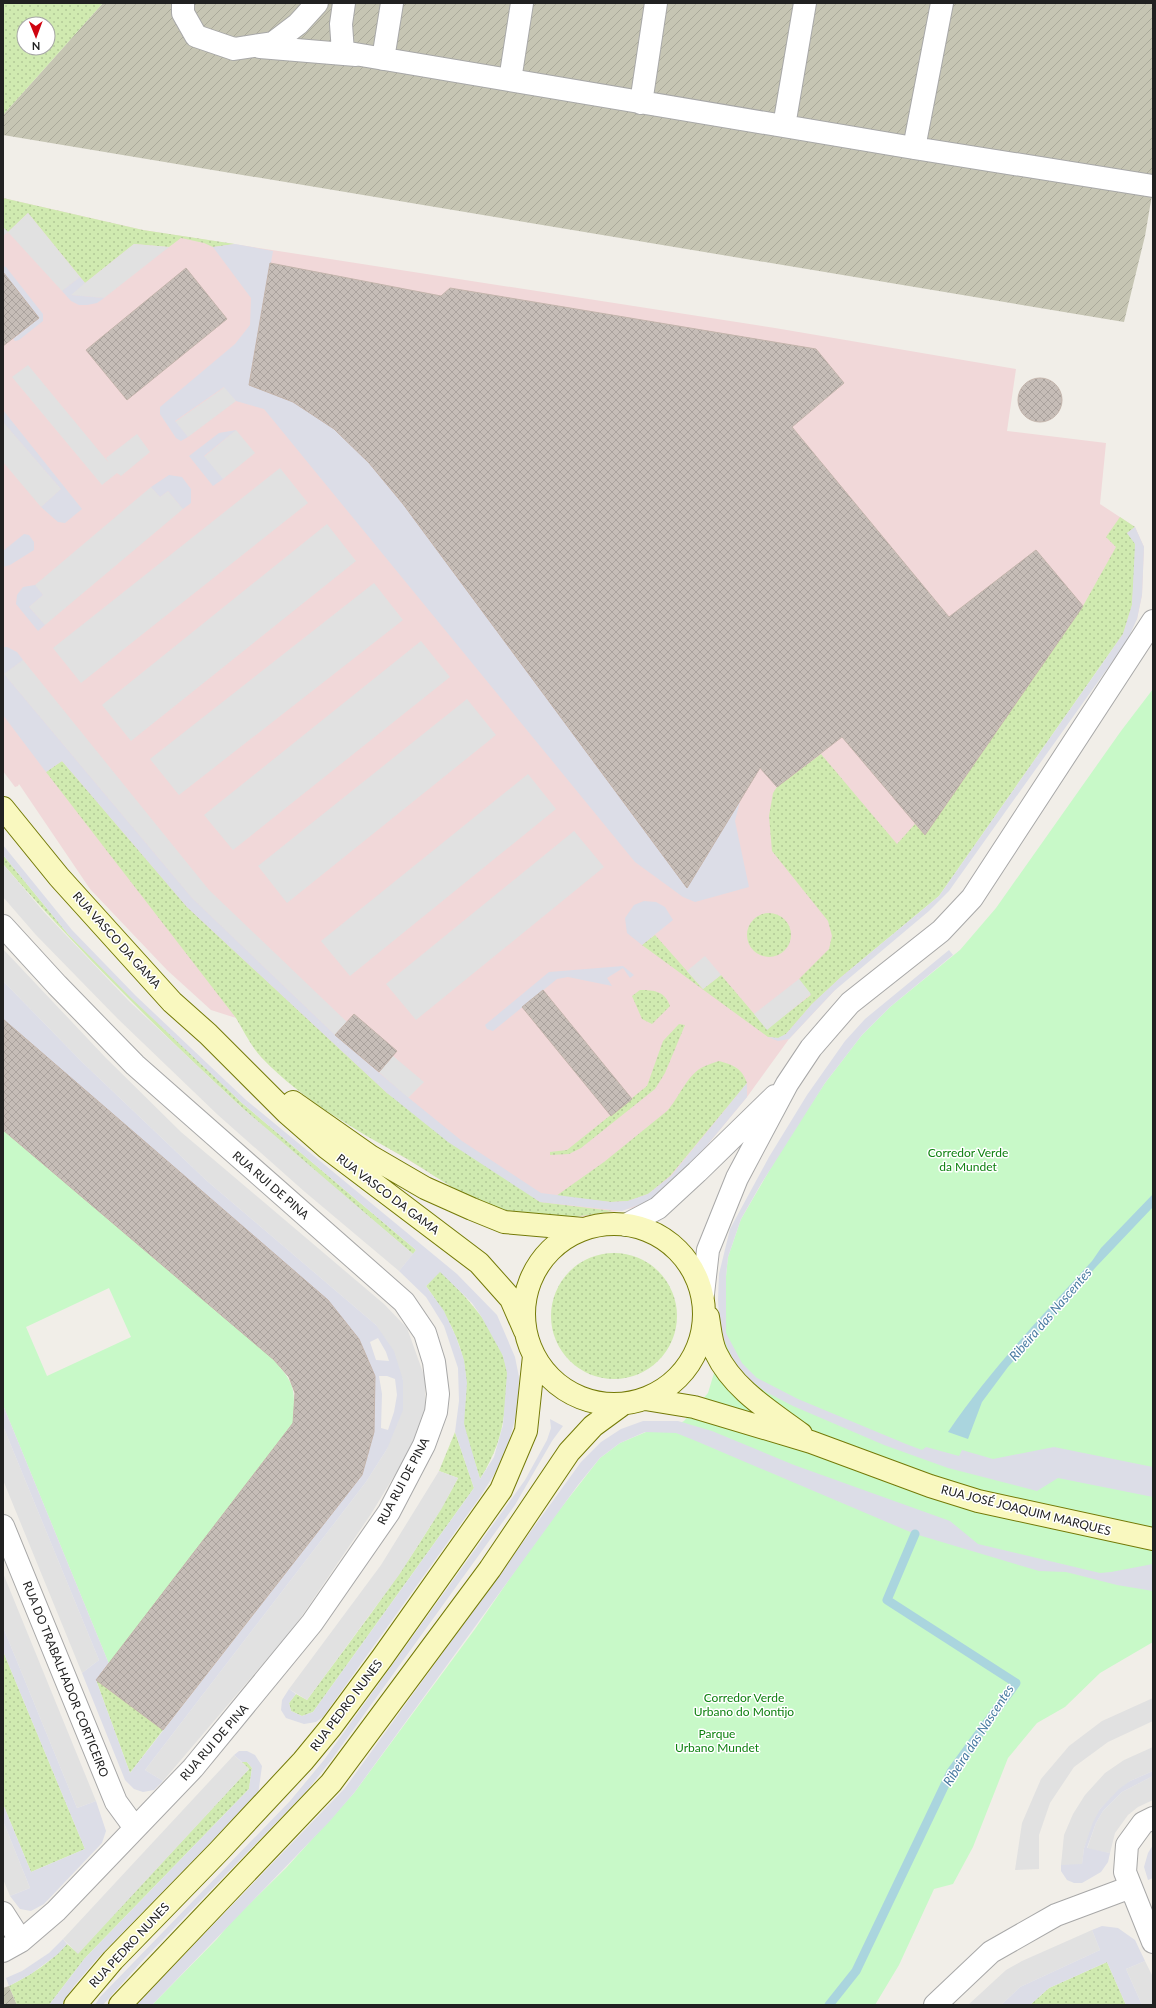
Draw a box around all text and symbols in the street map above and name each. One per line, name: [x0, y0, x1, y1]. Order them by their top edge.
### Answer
north arrow: [16, 16, 56, 56]
text: N: [32, 40, 41, 53]
street label: RUA VASCO DA GAMA: [70, 889, 165, 992]
park label: Corredor Verde da Mundet: [928, 1145, 1008, 1174]
street label: RUA RUI DE PINA: [230, 1148, 313, 1223]
street label: RUA VASCO DA GAMA: [334, 1150, 443, 1238]
water label: Ribeira das Nascentes: [1005, 1264, 1095, 1364]
street label: RUA RUI DE PINA: [374, 1434, 433, 1527]
street label: RUA JOSÉ JOAQUIM MARQUES: [940, 1482, 1112, 1538]
street label: RUA DO TRABALHADOR CORTICEIRO: [20, 1579, 112, 1780]
street label: RUA PEDRO NUNES: [307, 1656, 385, 1754]
water label: Ribeira das Nascentes: [939, 1681, 1017, 1789]
park label: Corredor Verde Urbano do Montijo: [694, 1690, 794, 1719]
street label: RUA RUI DE PINA: [177, 1700, 252, 1783]
park label: Parque Urbano Mundet: [675, 1726, 760, 1755]
street label: RUA PEDRO NUNES: [86, 1899, 172, 1991]

